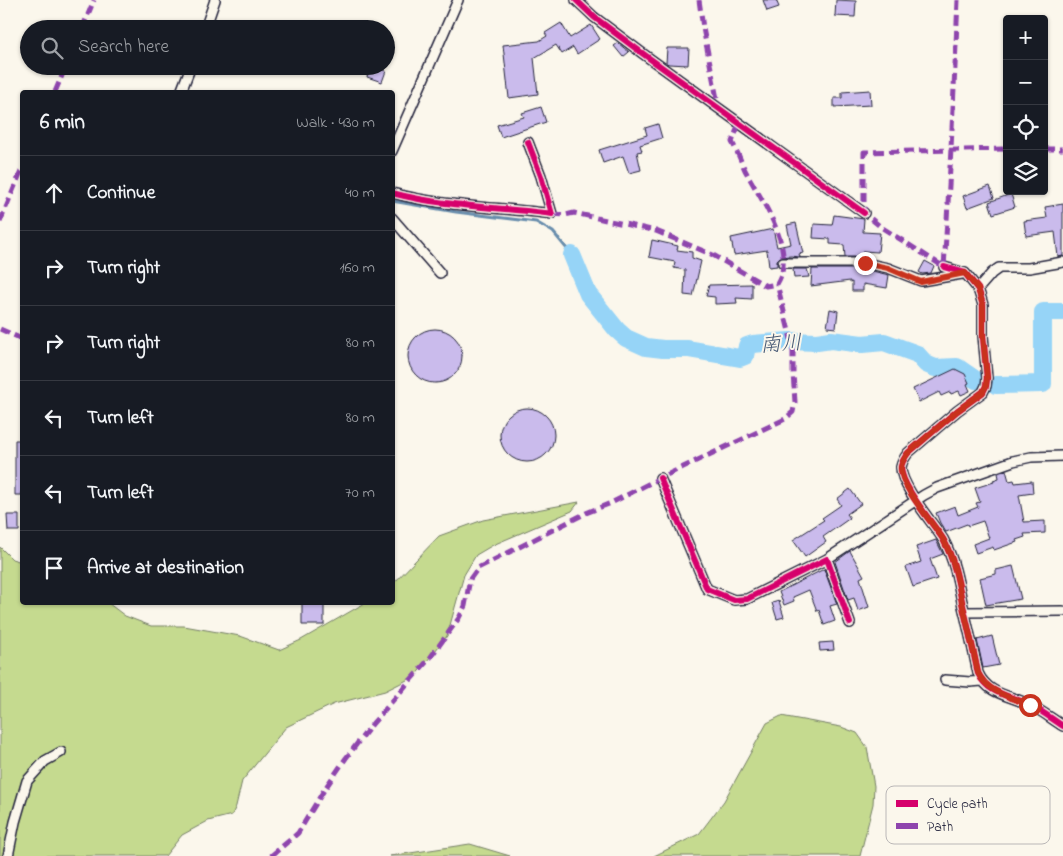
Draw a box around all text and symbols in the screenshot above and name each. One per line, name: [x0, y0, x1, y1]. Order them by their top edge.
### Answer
map controls: [1003, 15, 1048, 195]
button: +: [1003, 15, 1048, 60]
search box: [20, 20, 395, 75]
icon: search: [38, 34, 66, 62]
text: Search here: [78, 34, 169, 61]
button: −: [1003, 60, 1048, 105]
button: locate: [1003, 105, 1048, 150]
text: 6 min: [40, 108, 85, 138]
text: Walk · 430 m: [296, 111, 375, 135]
button: layers: [1003, 150, 1048, 195]
icon: ahead: [40, 179, 68, 207]
text: Continue: [87, 180, 155, 207]
text: 40 m: [345, 181, 375, 205]
route end: [854, 252, 877, 275]
icon: right: [40, 254, 68, 282]
text: Turn right: [87, 255, 160, 282]
text: 160 m: [340, 256, 375, 280]
icon: right: [40, 329, 68, 357]
water label: 南川: [759, 329, 803, 361]
text: Turn right: [87, 330, 160, 357]
text: 80 m: [346, 331, 375, 355]
icon: left: [40, 404, 68, 432]
text: Turn left: [87, 405, 154, 432]
text: 80 m: [346, 406, 375, 430]
icon: left: [40, 479, 68, 507]
text: Turn left: [87, 480, 154, 507]
text: 70 m: [345, 481, 375, 505]
icon: arrive: [40, 554, 68, 582]
text: Arrive at destination: [87, 555, 244, 582]
route start: [1019, 694, 1042, 717]
legend: [886, 786, 1050, 844]
text: Cycle path: [927, 794, 988, 816]
text: Path: [927, 817, 953, 838]

